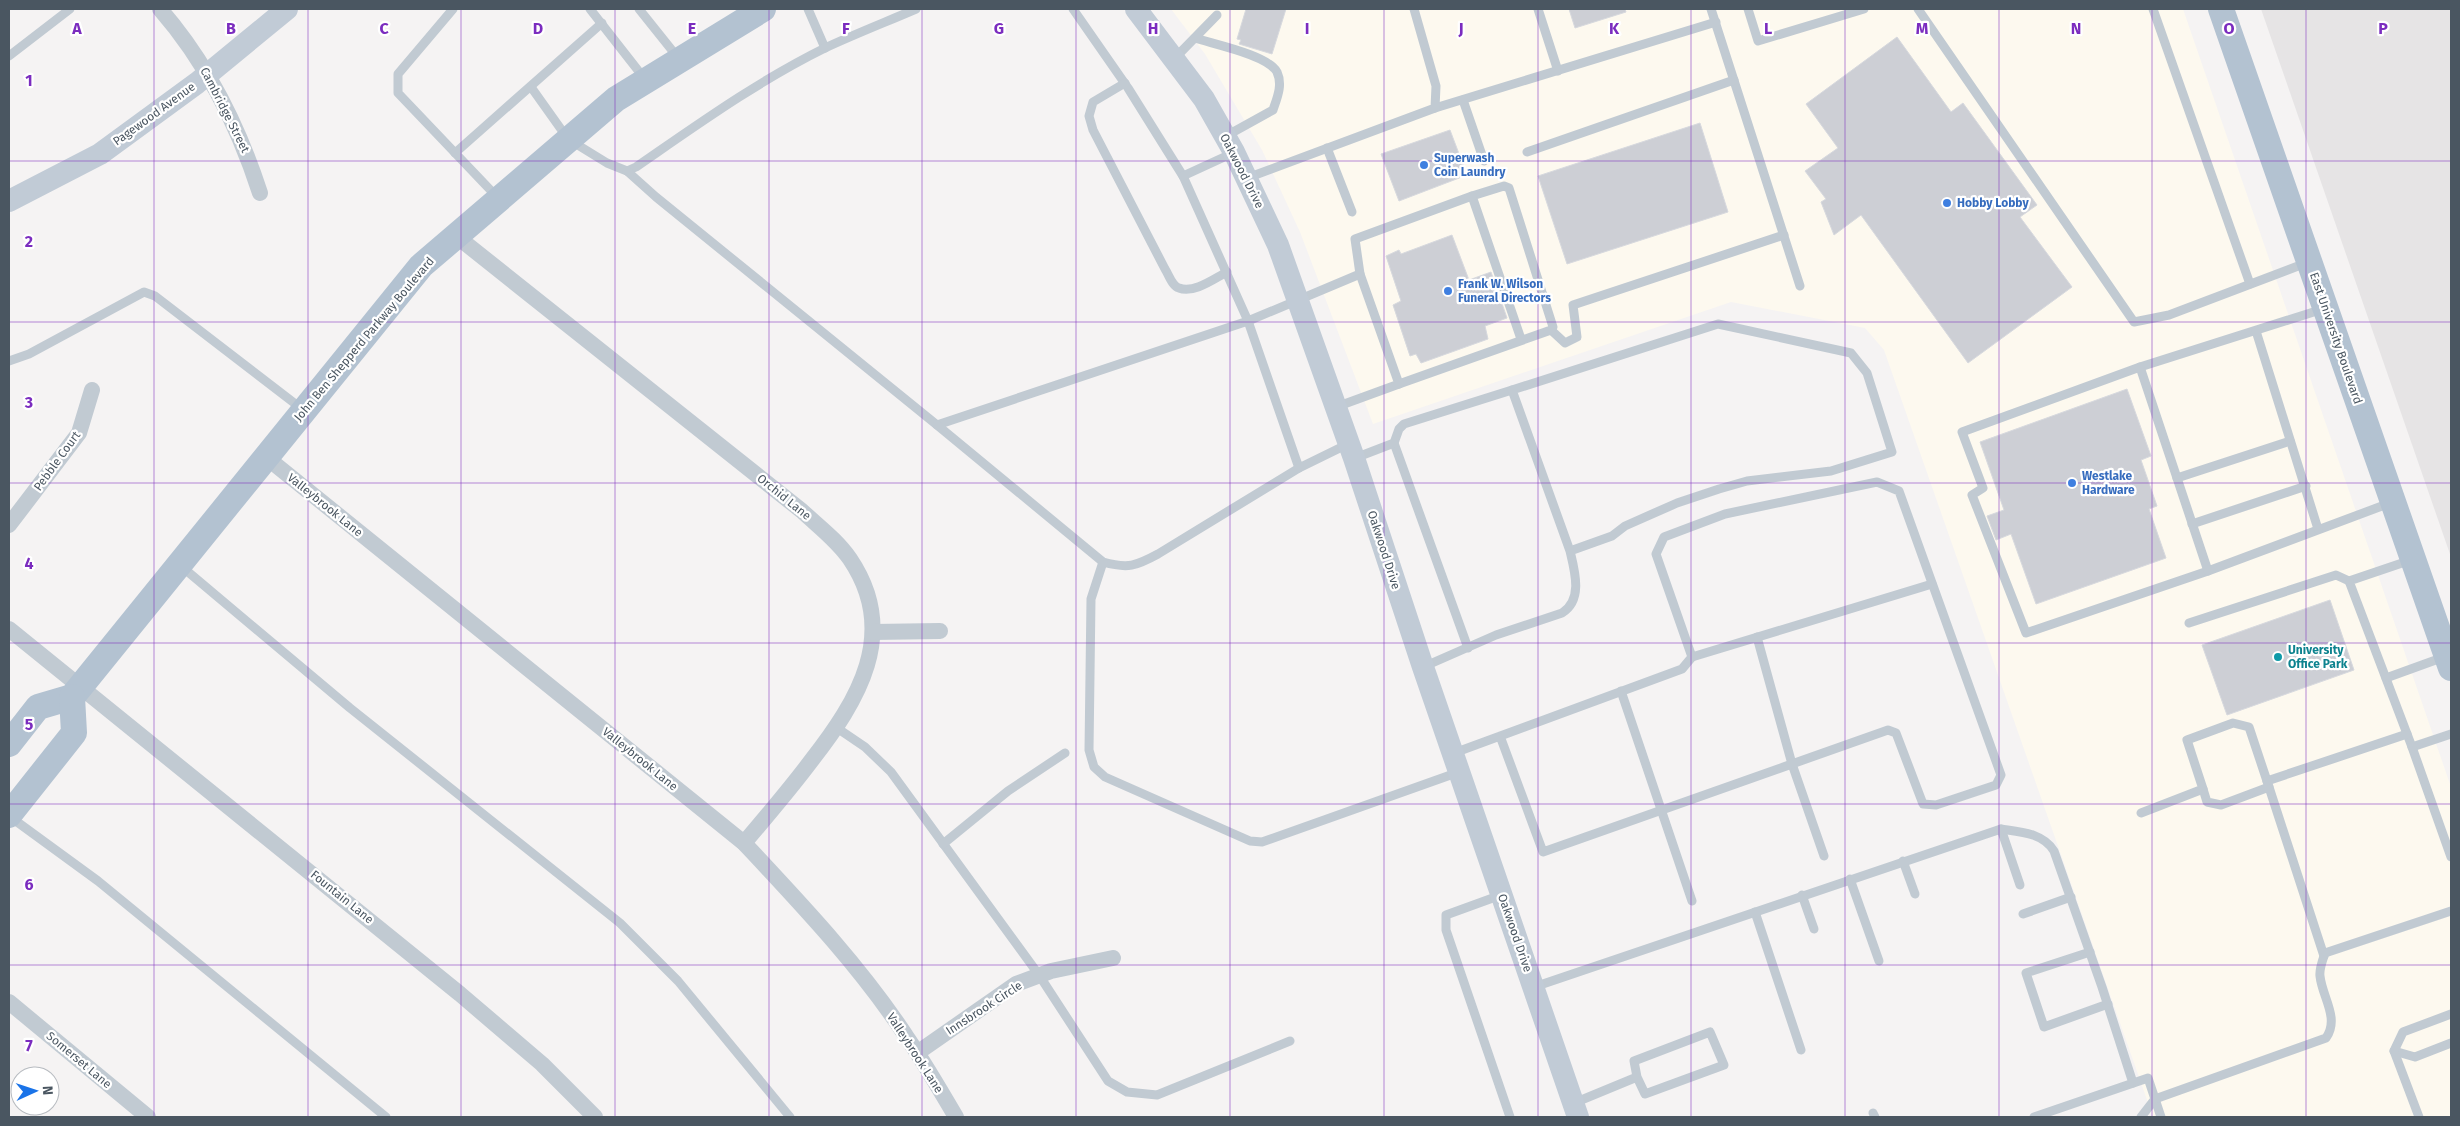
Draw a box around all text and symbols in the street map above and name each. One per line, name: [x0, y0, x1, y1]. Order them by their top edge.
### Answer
text: A: [71, 19, 82, 38]
text: B: [226, 19, 236, 38]
text: C: [379, 19, 389, 38]
text: D: [533, 19, 543, 38]
text: E: [688, 19, 696, 38]
text: F: [842, 19, 850, 38]
text: G: [994, 19, 1004, 38]
text: H: [1148, 19, 1158, 38]
text: I: [1305, 19, 1309, 38]
text: J: [1457, 19, 1464, 38]
text: K: [1609, 19, 1620, 38]
text: L: [1764, 19, 1772, 38]
text: M: [1916, 19, 1929, 38]
text: N: [2071, 19, 2081, 38]
text: O: [2223, 19, 2235, 38]
text: P: [2378, 19, 2388, 38]
street label: Cambridge Street: [197, 65, 253, 156]
text: 1: [25, 71, 33, 90]
street label: Pagewood Avenue: [110, 79, 198, 149]
street label: Oakwood Drive: [1217, 131, 1267, 211]
place label: Superwash Coin Laundry: [1434, 151, 1506, 179]
marker: Superwash Coin Laundry: [1418, 159, 1430, 171]
place label: Hobby Lobby: [1957, 196, 2029, 210]
marker: Hobby Lobby: [1941, 197, 1953, 209]
text: 2: [25, 232, 33, 251]
street label: John Ben Shepperd Parkway Boulevard: [291, 254, 437, 424]
street label: East University Boulevard: [2307, 270, 2365, 406]
place label: Frank W. Wilson Funeral Directors: [1458, 277, 1551, 305]
marker: Frank W. Wilson Funeral Directors: [1442, 285, 1454, 297]
text: 3: [24, 393, 33, 412]
street label: Pebble Court: [31, 428, 84, 493]
place label: Westlake Hardware: [2082, 469, 2135, 497]
street label: Valleybrook Lane: [285, 470, 365, 540]
street label: Orchid Lane: [754, 471, 814, 523]
marker: Westlake Hardware: [2066, 477, 2078, 489]
street label: Oakwood Drive: [1365, 509, 1403, 591]
text: 4: [24, 554, 34, 573]
place label: University Office Park: [2288, 643, 2348, 671]
marker: University Office Park: [2272, 651, 2284, 663]
text: 5: [25, 715, 34, 734]
street label: Valleybrook Lane: [600, 724, 680, 794]
street label: Fountain Lane: [308, 867, 376, 927]
text: 6: [24, 875, 34, 894]
street label: Oakwood Drive: [1495, 892, 1535, 974]
street label: Innsbrook Circle: [943, 978, 1025, 1038]
street label: Valleybrook Lane: [884, 1010, 946, 1096]
street label: Somerset Lane: [44, 1029, 114, 1091]
text: 7: [25, 1036, 33, 1055]
north arrow: [10, 1066, 60, 1116]
text: N: [39, 1085, 56, 1095]

